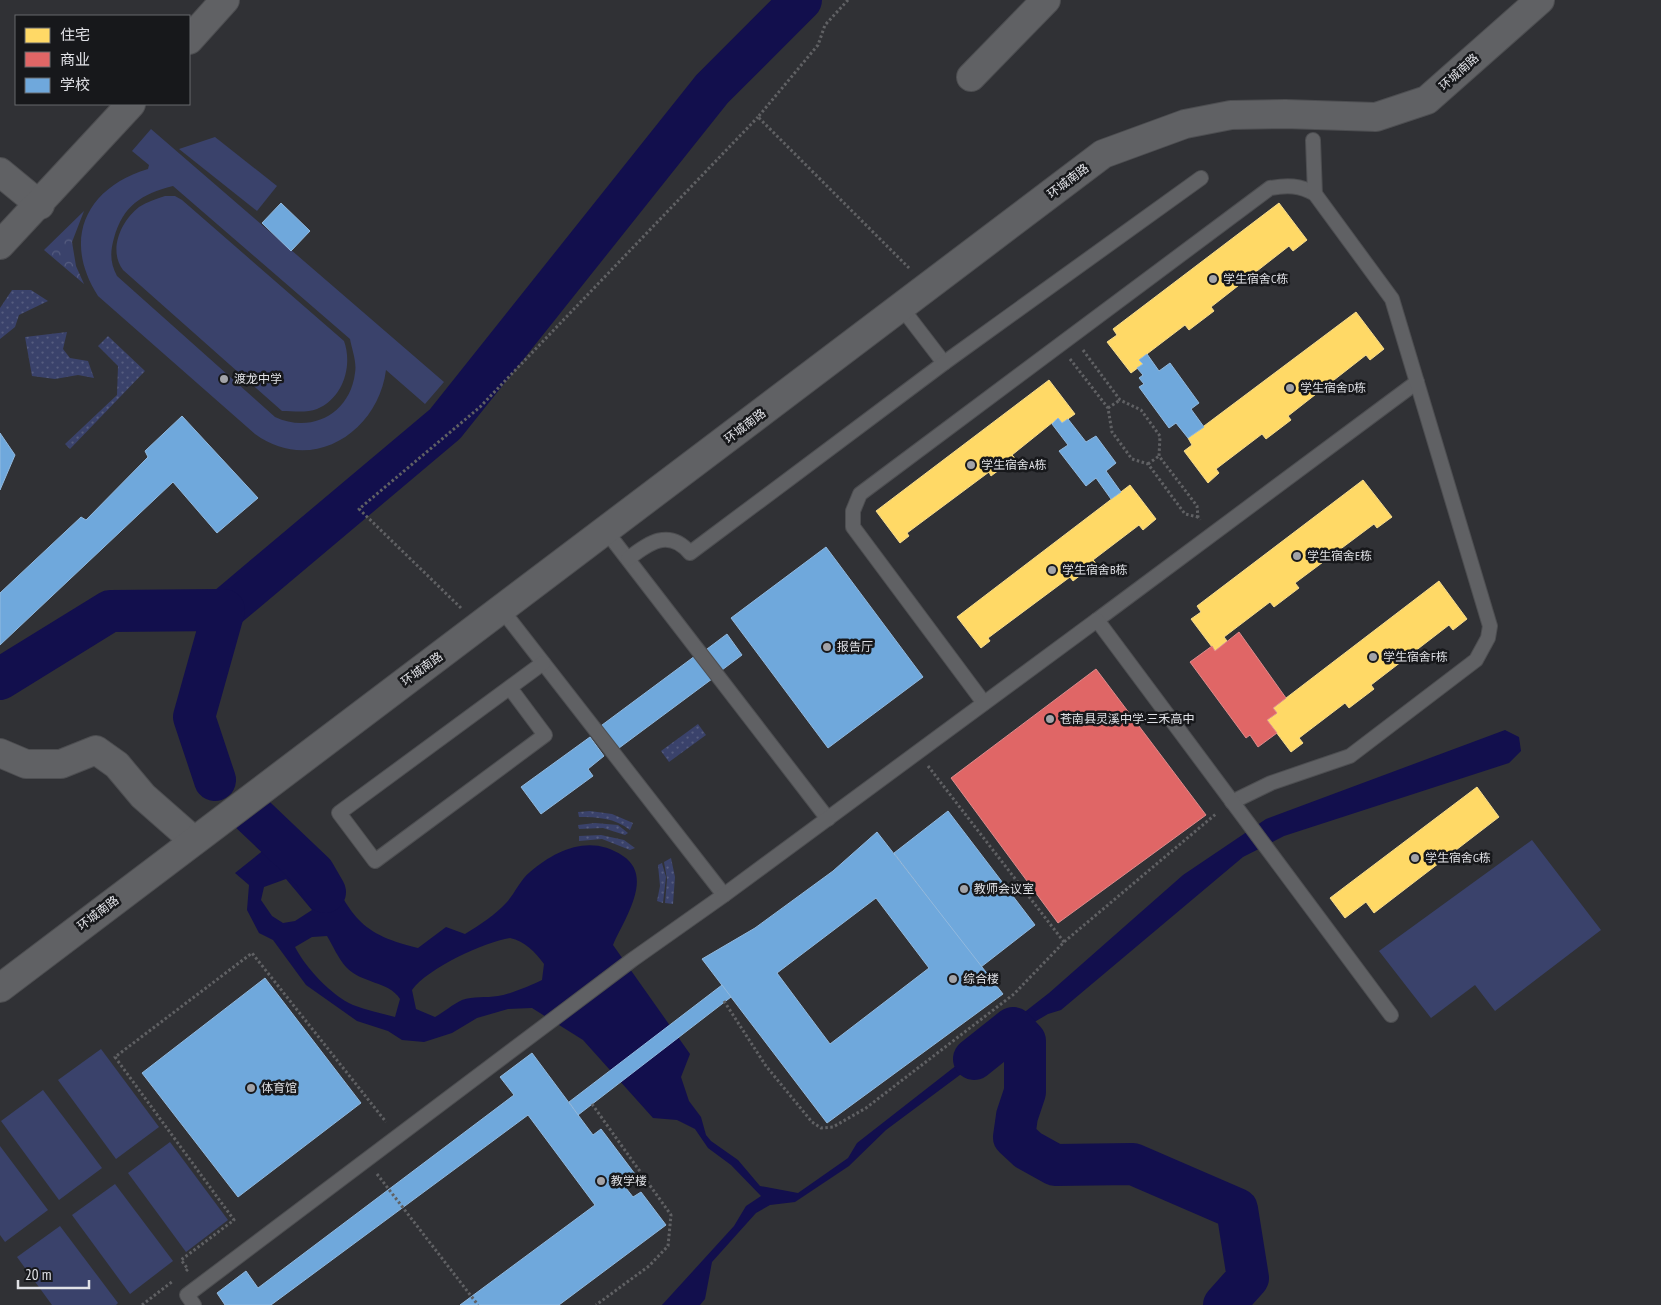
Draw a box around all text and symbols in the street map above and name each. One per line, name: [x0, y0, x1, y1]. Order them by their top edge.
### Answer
legend: [15, 15, 190, 105]
text: 住宅: [60, 25, 90, 44]
text: 商业: [60, 50, 90, 69]
street label: 环城南路: [1436, 50, 1482, 93]
text: 学校: [60, 75, 90, 94]
street label: 环城南路: [1044, 160, 1091, 201]
place label: 学生宿舍C栋: [1223, 271, 1289, 286]
marker: 学生宿舍C栋: [1207, 273, 1219, 285]
place label: 渡龙中学: [234, 371, 282, 386]
marker: 渡龙中学: [218, 373, 230, 385]
place label: 学生宿舍D栋: [1300, 380, 1366, 395]
marker: 学生宿舍D栋: [1284, 382, 1296, 394]
street label: 环城南路: [721, 405, 768, 446]
place label: 学生宿舍A栋: [981, 457, 1047, 472]
marker: 学生宿舍A栋: [965, 459, 977, 471]
place label: 学生宿舍E栋: [1307, 548, 1372, 563]
marker: 学生宿舍E栋: [1291, 550, 1303, 562]
place label: 学生宿舍B栋: [1062, 562, 1128, 577]
marker: 学生宿舍B栋: [1046, 564, 1058, 576]
place label: 报告厅: [837, 639, 873, 654]
marker: 报告厅: [821, 641, 833, 653]
street label: 环城南路: [398, 648, 446, 689]
place label: 学生宿舍F栋: [1383, 649, 1448, 664]
marker: 学生宿舍F栋: [1367, 651, 1379, 663]
place label: 苍南县灵溪中学·三禾高中: [1060, 711, 1195, 726]
marker: 苍南县灵溪中学·三禾高中: [1044, 713, 1056, 725]
place label: 学生宿舍G栋: [1425, 850, 1491, 865]
marker: 学生宿舍G栋: [1409, 852, 1421, 864]
place label: 教师会议室: [974, 881, 1034, 896]
marker: 教师会议室: [958, 883, 970, 895]
street label: 环城南路: [74, 892, 121, 933]
place label: 综合楼: [963, 971, 999, 986]
marker: 综合楼: [947, 973, 959, 985]
place label: 体育馆: [261, 1080, 297, 1095]
marker: 体育馆: [245, 1082, 257, 1094]
place label: 教学楼: [611, 1173, 647, 1188]
marker: 教学楼: [595, 1175, 607, 1187]
scale bar: [18, 1258, 89, 1290]
text: 20 m: [25, 1265, 51, 1284]

